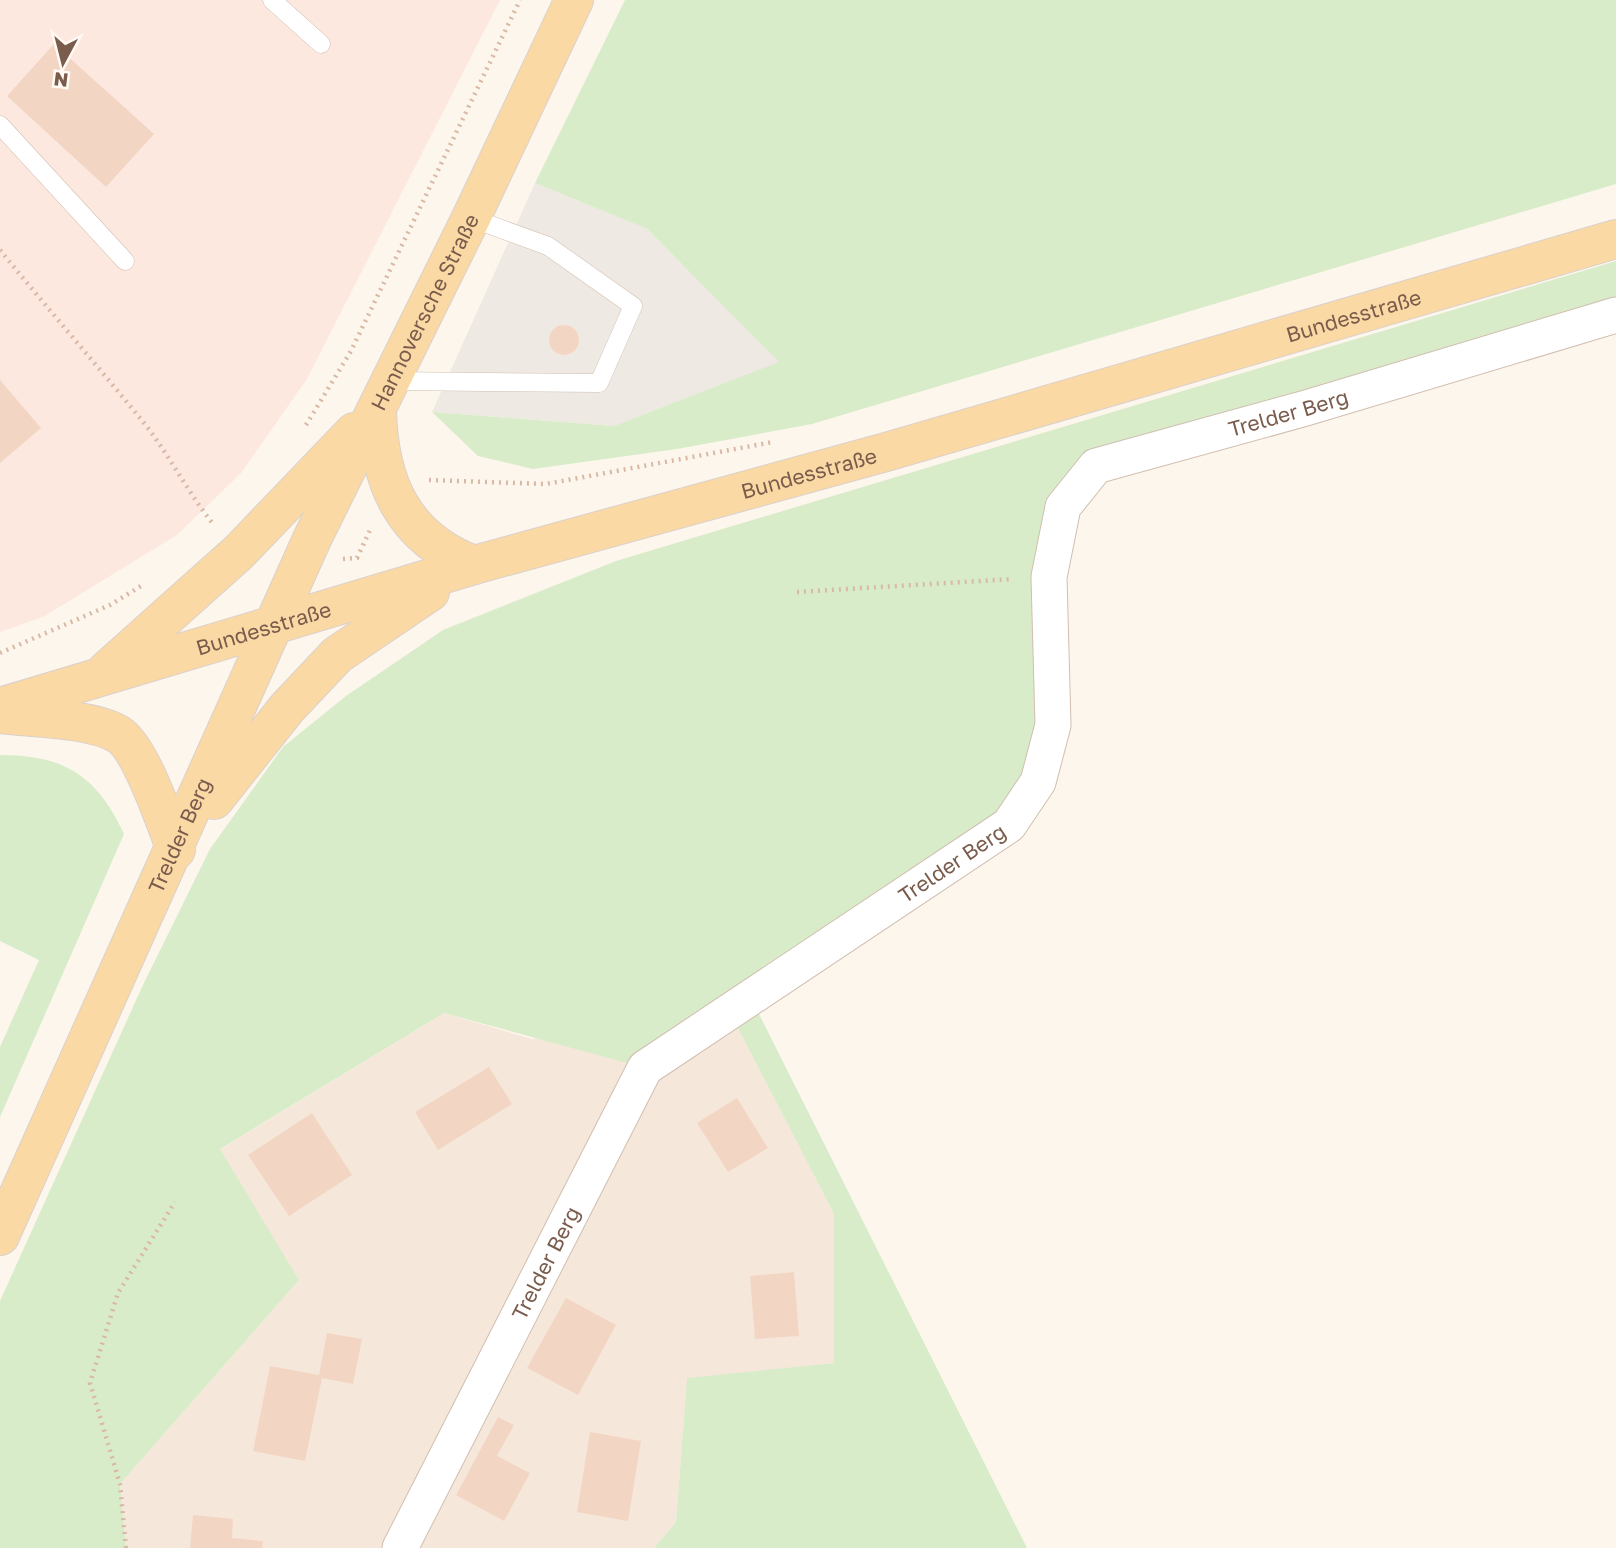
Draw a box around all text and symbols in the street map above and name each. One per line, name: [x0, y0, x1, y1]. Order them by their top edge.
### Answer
north arrow: [28, 28, 98, 98]
text: N: [52, 68, 69, 93]
street label: Hannoversche Straße: [365, 209, 484, 415]
street label: Bundesstraße: [1283, 284, 1424, 348]
street label: Trelder Berg: [1225, 383, 1351, 442]
street label: Bundesstraße: [738, 442, 880, 504]
street label: Bundesstraße: [193, 596, 334, 661]
street label: Trelder Berg: [142, 774, 216, 897]
street label: Trelder Berg: [893, 818, 1011, 908]
street label: Trelder Berg: [506, 1202, 585, 1324]

